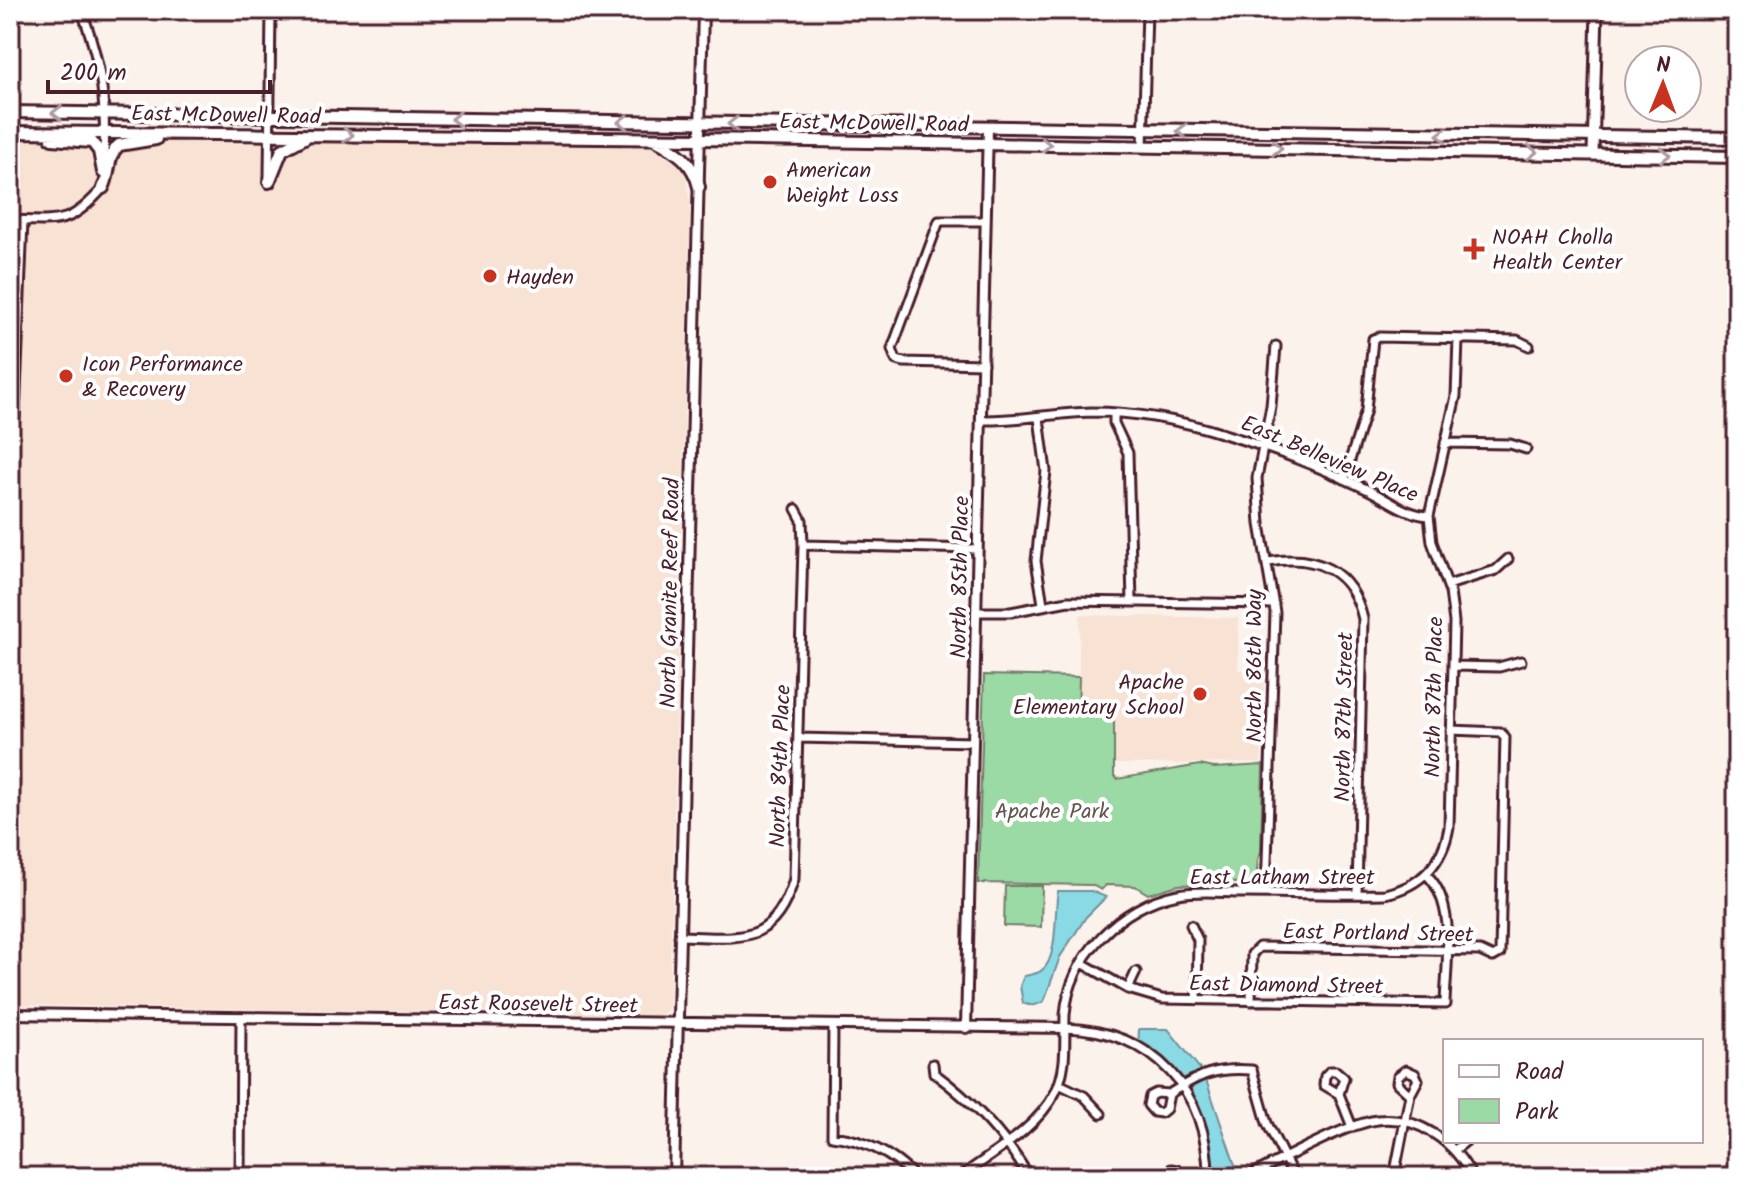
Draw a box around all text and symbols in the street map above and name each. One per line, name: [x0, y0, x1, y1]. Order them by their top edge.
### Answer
scale bar: [48, 44, 270, 94]
north arrow: [1623, 44, 1703, 124]
text: N: [1656, 49, 1671, 84]
text: 200 m: [60, 54, 127, 93]
street label: East McDowell Road: [131, 97, 322, 136]
one-way arrow: [50, 105, 63, 122]
street label: East McDowell Road: [779, 105, 970, 144]
one-way arrow: [449, 111, 462, 128]
one-way arrow: [616, 113, 629, 131]
one-way arrow: [726, 115, 739, 133]
one-way arrow: [1175, 122, 1188, 140]
one-way arrow: [342, 126, 355, 144]
one-way arrow: [1435, 126, 1448, 143]
one-way arrow: [1040, 136, 1053, 154]
one-way arrow: [1271, 140, 1284, 157]
one-way arrow: [1526, 143, 1539, 161]
one-way arrow: [1659, 147, 1672, 164]
place label: American Weight Loss: [786, 154, 899, 214]
marker: American Weight Loss: [761, 173, 779, 191]
place label: NOAH Cholla Health Center: [1492, 221, 1624, 281]
marker: NOAH Cholla Health Center: [1463, 238, 1485, 260]
place label: Hayden: [506, 261, 574, 296]
marker: Hayden: [481, 267, 499, 285]
place label: Icon Performance & Recovery: [82, 348, 243, 408]
marker: Icon Performance & Recovery: [57, 367, 75, 385]
street label: East Belleview Place: [1235, 407, 1423, 514]
street label: North Granite Reef Road: [652, 477, 691, 709]
street label: North 85th Place: [943, 495, 980, 659]
street label: North 86th Way: [1238, 588, 1273, 743]
street label: North 87th Place: [1417, 616, 1454, 778]
street label: North 87th Street: [1327, 631, 1364, 802]
place label: Apache Elementary School: [1013, 666, 1185, 726]
street label: North 84th Place: [761, 684, 802, 848]
marker: Apache Elementary School: [1191, 685, 1209, 703]
park label: Apache Park: [995, 795, 1110, 830]
street label: East Latham Street: [1190, 861, 1375, 896]
street label: East Portland Street: [1282, 915, 1474, 954]
street label: East Diamond Street: [1188, 967, 1384, 1006]
street label: East Roosevelt Street: [438, 986, 639, 1025]
legend: [1443, 1039, 1703, 1143]
text: Road: [1515, 1053, 1564, 1092]
text: Park: [1515, 1093, 1559, 1132]

